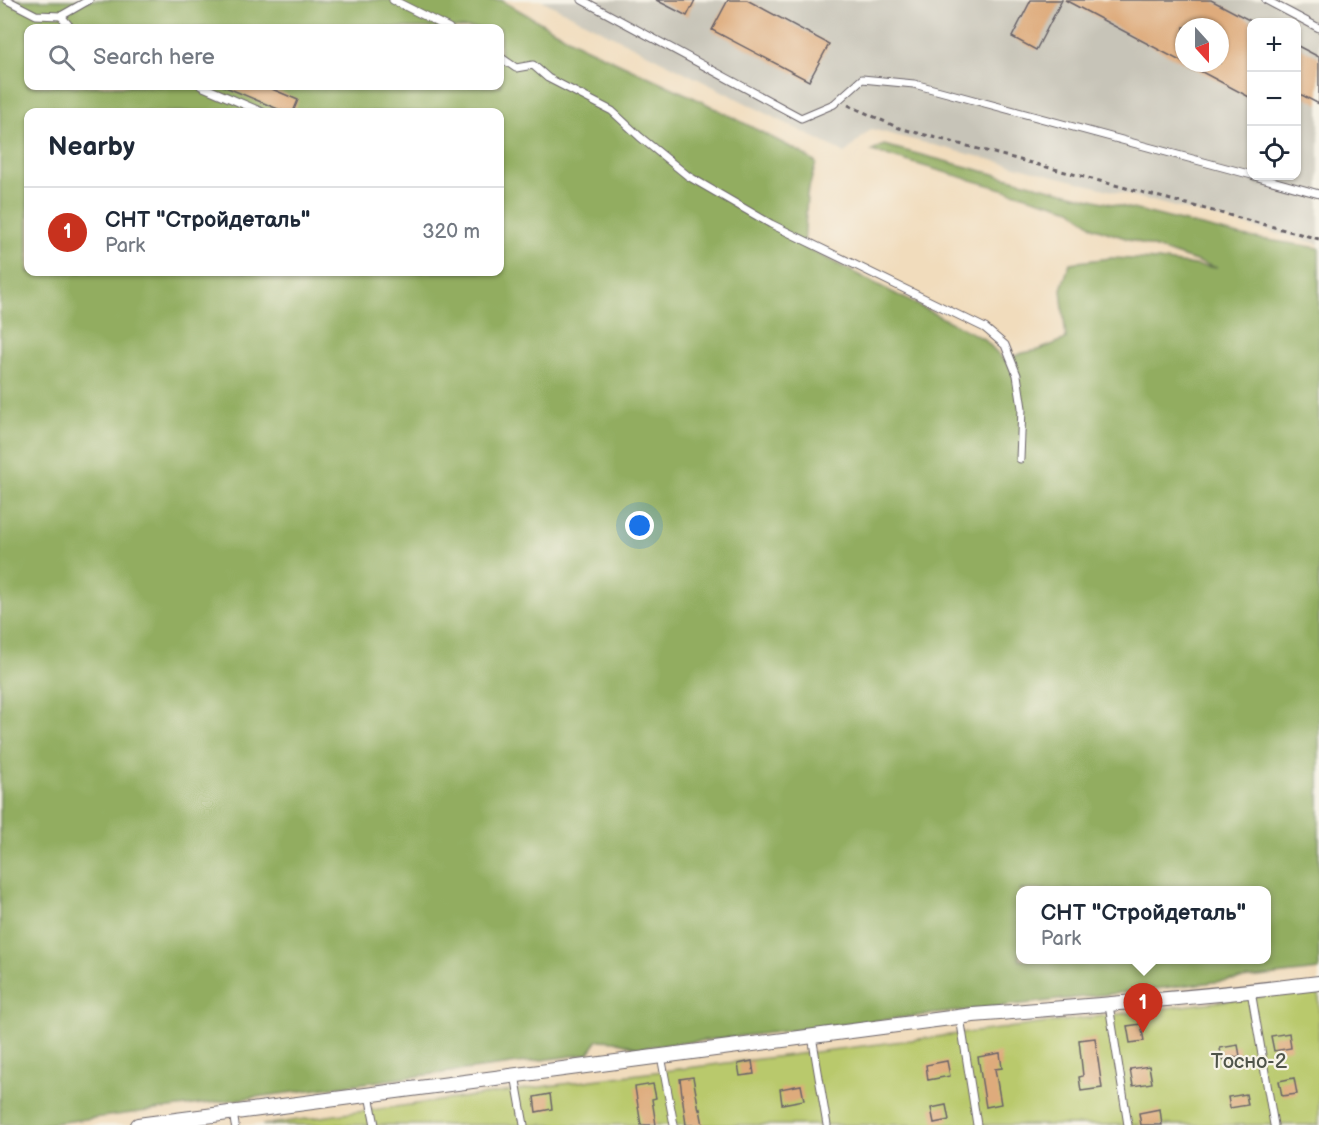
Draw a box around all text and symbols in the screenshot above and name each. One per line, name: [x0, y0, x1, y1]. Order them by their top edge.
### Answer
north arrow: [1175, 18, 1229, 72]
map controls: [1247, 18, 1301, 180]
button: +: [1247, 18, 1301, 72]
search box: [24, 24, 504, 90]
icon: search: [45, 41, 78, 74]
text: Search here: [93, 44, 215, 71]
button: −: [1247, 72, 1301, 126]
button: locate: [1247, 126, 1301, 180]
text: Nearby: [48, 132, 135, 163]
text: СНТ "Стройдеталь": [105, 207, 310, 234]
text: 1: [63, 220, 72, 244]
text: 320 m: [422, 220, 480, 244]
text: Park: [105, 234, 145, 258]
your location: [625, 511, 654, 540]
popup: [1016, 886, 1271, 964]
text: СНТ "Стройдеталь": [1041, 900, 1246, 927]
text: Park: [1041, 927, 1081, 951]
pin: 1: [1124, 984, 1162, 1033]
park label: Тосно-2: [1211, 1049, 1288, 1074]

